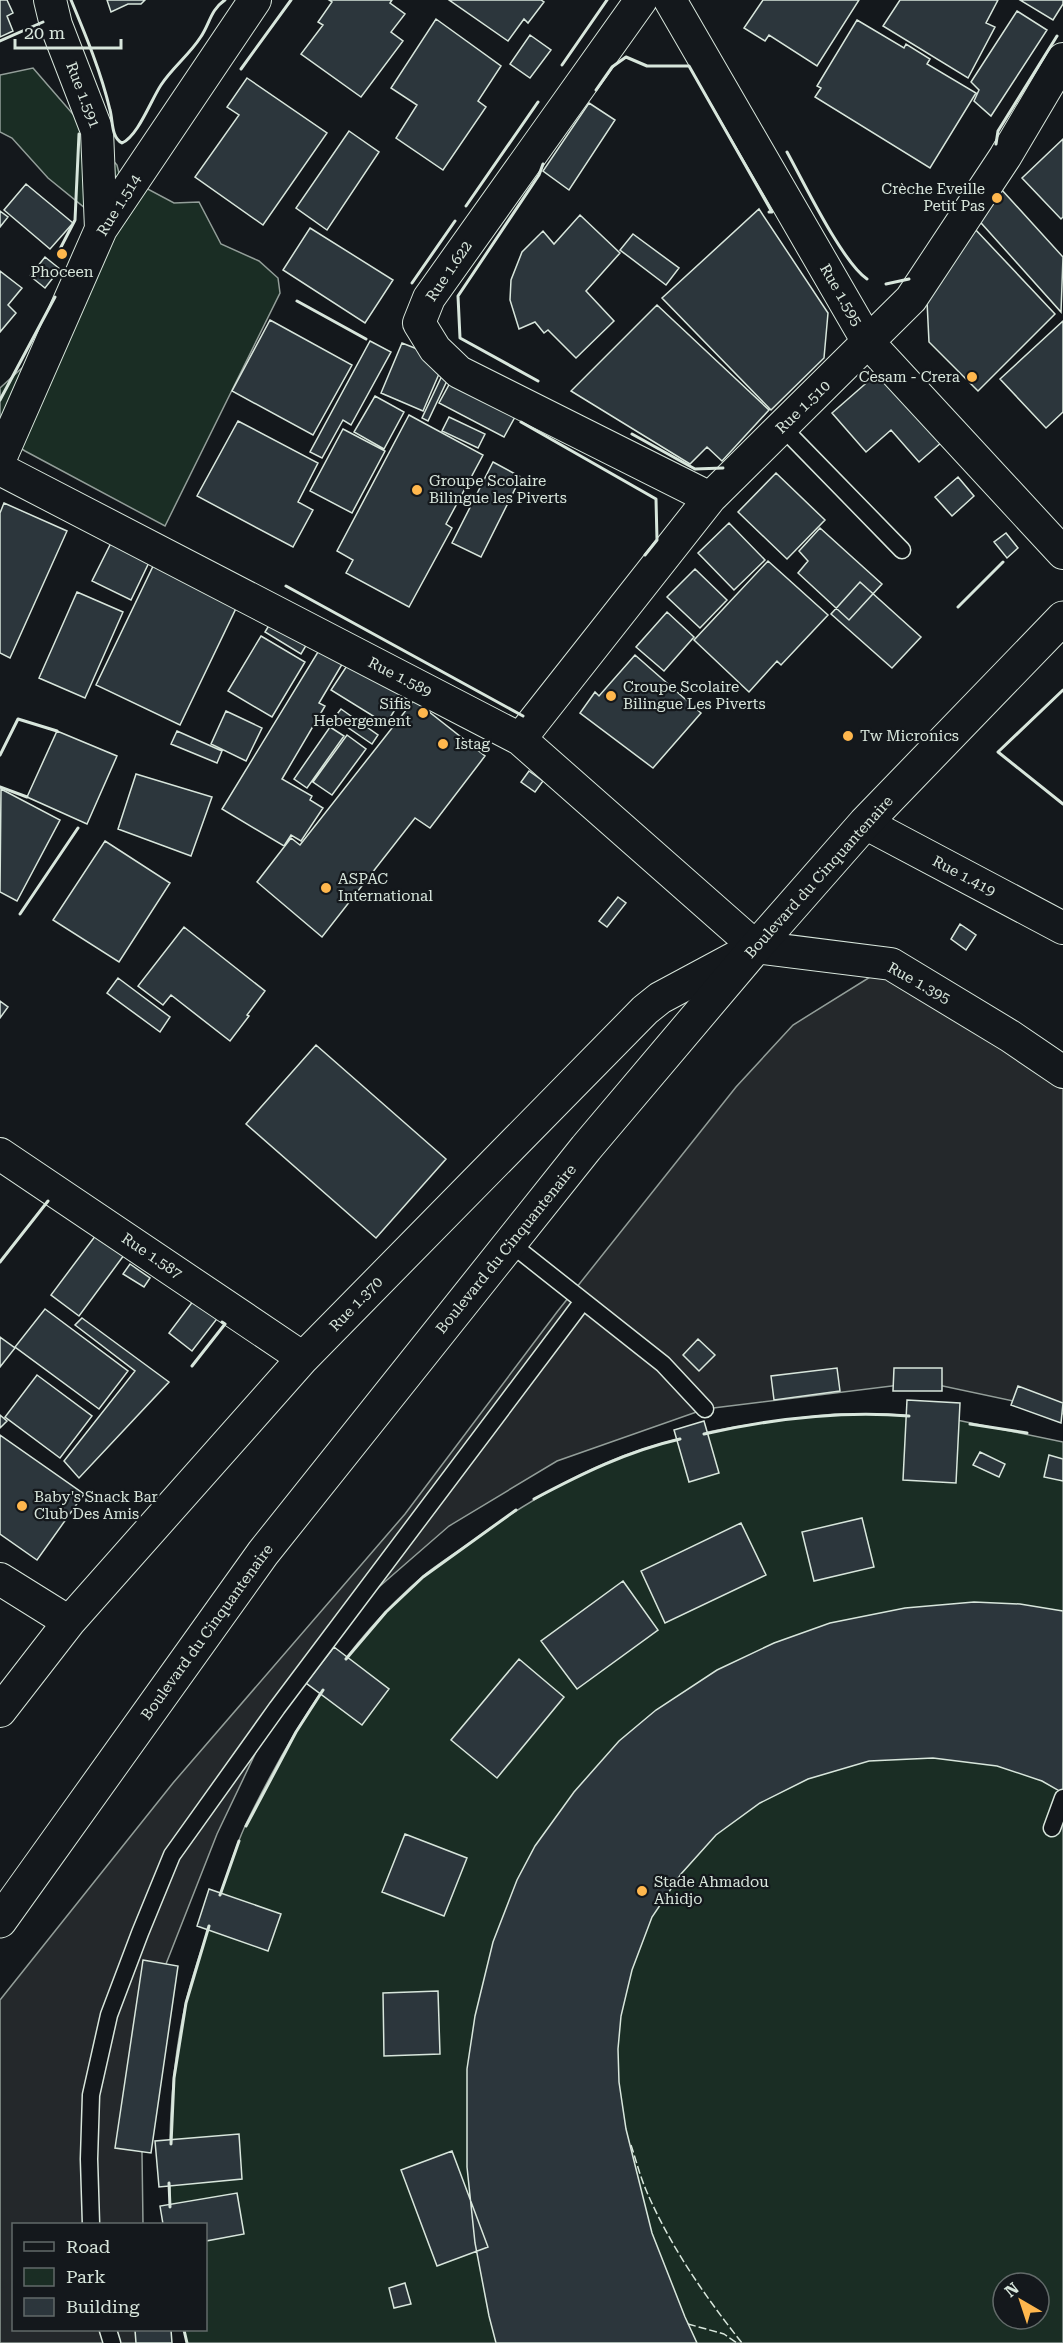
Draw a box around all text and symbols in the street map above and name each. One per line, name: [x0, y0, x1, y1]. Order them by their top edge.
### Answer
scale bar: [15, 12, 122, 50]
text: 20 m: [24, 22, 65, 43]
street label: Rue 1.591: [62, 60, 104, 130]
street label: Rue 1.514: [93, 170, 145, 239]
place label: Crèche Eveille Petit Pas: [881, 180, 985, 215]
marker: Crèche Eveille Petit Pas: [990, 191, 1004, 205]
street label: Rue 1.622: [422, 237, 476, 305]
marker: Phoceen: [55, 247, 69, 261]
street label: Rue 1.595: [816, 261, 866, 329]
place label: Phoceen: [30, 263, 94, 281]
place label: Cesam - Crera: [859, 368, 960, 386]
marker: Cesam - Crera: [965, 370, 979, 384]
street label: Rue 1.510: [772, 377, 834, 437]
place label: Groupe Scolaire Bilingue les Piverts: [429, 472, 567, 507]
marker: Groupe Scolaire Bilingue les Piverts: [410, 483, 424, 497]
street label: Rue 1.589: [365, 653, 435, 701]
place label: Croupe Scolaire Bilingue Les Piverts: [623, 678, 766, 713]
marker: Croupe Scolaire Bilingue Les Piverts: [604, 689, 618, 703]
place label: Sifis Hebergement: [313, 695, 411, 730]
marker: Sifis Hebergement: [416, 706, 430, 720]
place label: Tw Micronics: [860, 727, 959, 745]
marker: Tw Micronics: [841, 729, 855, 743]
place label: Istag: [455, 735, 490, 753]
marker: Istag: [436, 737, 450, 751]
street label: Boulevard du Cinquantenaire: [741, 792, 897, 962]
street label: Rue 1.419: [929, 852, 999, 900]
place label: ASPAC International: [338, 870, 433, 905]
marker: ASPAC International: [319, 881, 333, 895]
street label: Rue 1.395: [884, 958, 954, 1008]
street label: Boulevard du Cinquantenaire: [432, 1161, 580, 1337]
street label: Rue 1.587: [118, 1229, 186, 1283]
street label: Rue 1.370: [326, 1273, 386, 1335]
place label: Baby's Snack Bar Club Des Amis: [34, 1488, 158, 1523]
marker: Baby's Snack Bar Club Des Amis: [15, 1499, 29, 1513]
street label: Boulevard du Cinquantenaire: [137, 1541, 277, 1723]
place label: Stade Ahmadou Ahidjo: [654, 1873, 769, 1908]
marker: Stade Ahmadou Ahidjo: [635, 1884, 649, 1898]
legend: [12, 2223, 207, 2331]
text: Road: [66, 2236, 111, 2257]
text: Park: [66, 2266, 106, 2287]
north arrow: [991, 2271, 1051, 2331]
text: N: [1001, 2278, 1023, 2301]
text: Building: [66, 2296, 140, 2317]

